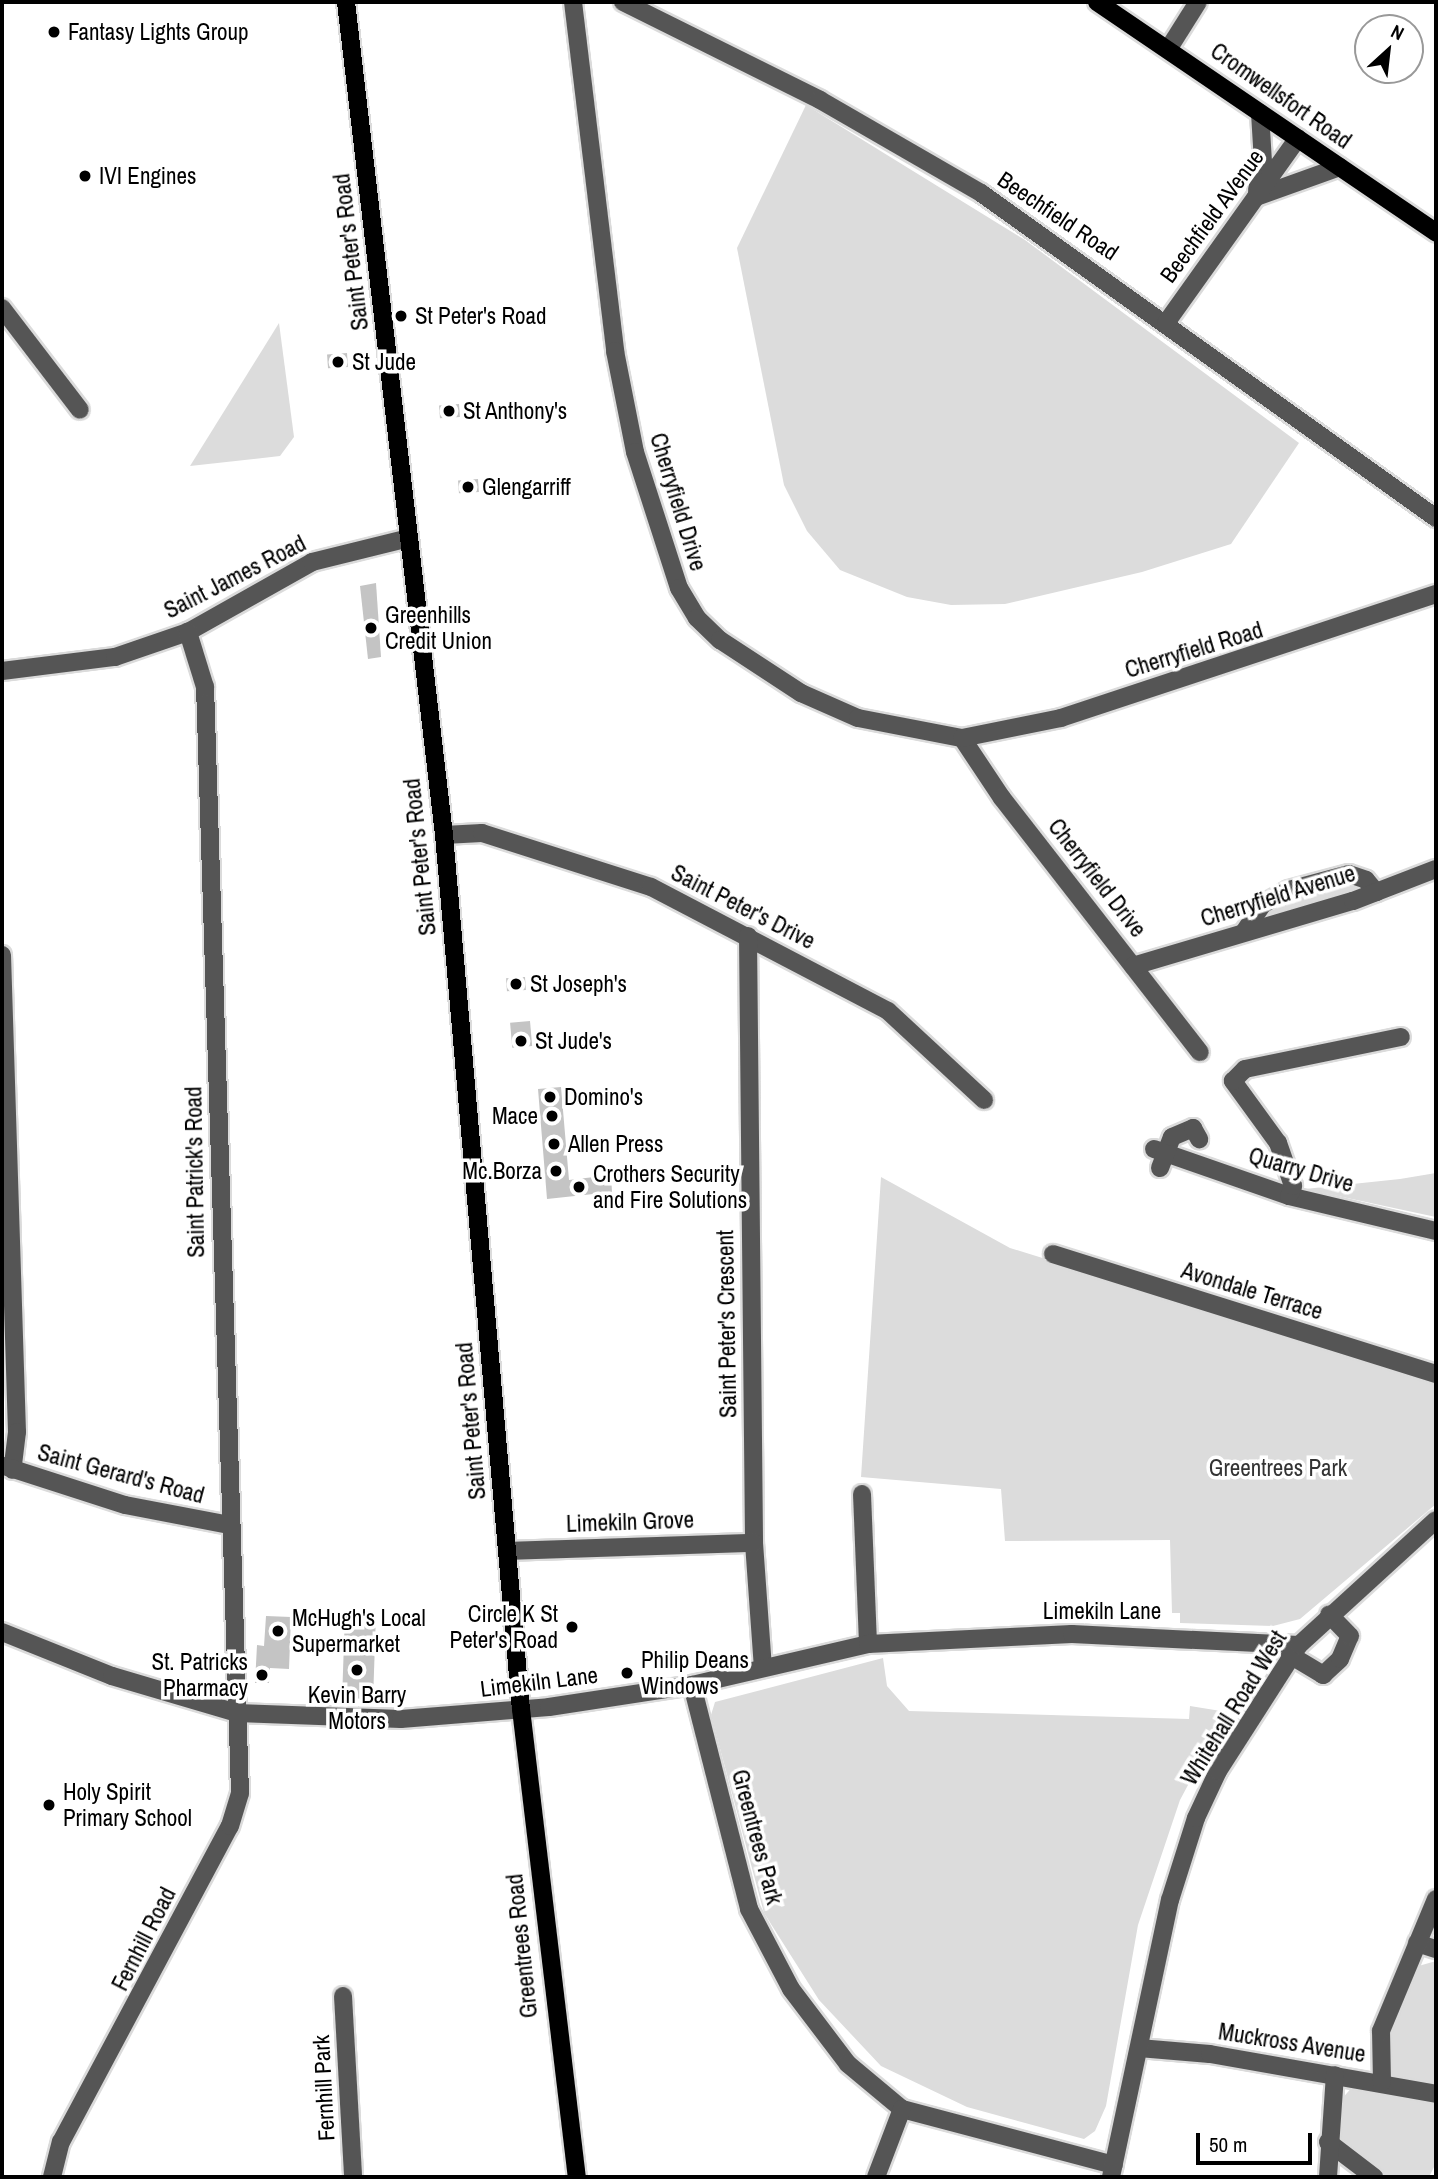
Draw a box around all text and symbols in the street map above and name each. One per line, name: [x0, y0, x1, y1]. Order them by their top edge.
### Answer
north arrow: [1354, 14, 1424, 84]
place label: Fantasy Lights Group: [68, 18, 248, 46]
text: N: [1387, 18, 1409, 46]
marker: Fantasy Lights Group: [46, 24, 62, 40]
street label: Cromwellsfort Road: [1205, 37, 1357, 155]
street label: Beechfield AVenue: [1154, 144, 1270, 288]
place label: IVI Engines: [99, 162, 197, 190]
street label: Beechfield Road: [992, 166, 1124, 266]
marker: IVI Engines: [77, 168, 93, 184]
street label: Saint Peter's Road: [328, 172, 374, 332]
place label: St Peter's Road: [415, 302, 547, 330]
marker: St Peter's Road: [393, 308, 409, 324]
place label: St Jude: [352, 348, 416, 376]
marker: St Jude: [330, 354, 346, 370]
place label: St Anthony's: [463, 397, 568, 425]
marker: St Anthony's: [441, 403, 457, 419]
street label: Cherryfield Drive: [644, 430, 712, 574]
place label: Glengarriff: [482, 473, 571, 501]
marker: Glengarriff: [460, 479, 476, 495]
street label: Saint James Road: [160, 529, 310, 625]
place label: Greenhills Credit Union: [385, 601, 492, 655]
street label: Cherryfield Road: [1122, 616, 1266, 684]
marker: Greenhills Credit Union: [363, 620, 379, 636]
street label: Saint Peter's Road: [398, 777, 442, 937]
street label: Cherryfield Drive: [1042, 813, 1152, 943]
street label: Saint Peter's Drive: [666, 859, 820, 955]
street label: Cherryfield Avenue: [1197, 859, 1359, 933]
place label: St Joseph's: [530, 970, 627, 998]
marker: St Joseph's: [508, 976, 524, 992]
place label: St Jude's: [535, 1027, 612, 1055]
marker: St Jude's: [513, 1033, 529, 1049]
place label: Domino's: [564, 1083, 643, 1111]
street label: Saint Patrick's Road: [180, 1086, 210, 1258]
marker: Domino's: [542, 1089, 558, 1105]
place label: Mace: [492, 1102, 538, 1130]
marker: Mace: [544, 1108, 560, 1124]
place label: Allen Press: [568, 1130, 663, 1158]
marker: Allen Press: [546, 1136, 562, 1152]
street label: Quarry Drive: [1245, 1142, 1357, 1198]
place label: Mc.Borza: [462, 1157, 542, 1185]
place label: Crothers Security and Fire Solutions: [593, 1160, 747, 1214]
marker: Mc.Borza: [548, 1163, 564, 1179]
marker: Crothers Security and Fire Solutions: [571, 1179, 587, 1195]
street label: Saint Peter's Crescent: [712, 1230, 742, 1418]
street label: Avondale Terrace: [1178, 1256, 1326, 1326]
street label: Saint Peter's Road: [450, 1341, 492, 1501]
street label: Saint Gerard's Road: [35, 1438, 207, 1510]
park label: Greentrees Park: [1209, 1454, 1347, 1482]
street label: Limekiln Grove: [566, 1506, 694, 1538]
street label: Limekiln Lane: [1043, 1597, 1161, 1625]
place label: Circle K St Peter's Road: [450, 1600, 558, 1654]
place label: McHugh's Local Supermarket: [292, 1604, 426, 1658]
marker: Circle K St Peter's Road: [564, 1619, 580, 1635]
marker: McHugh's Local Supermarket: [270, 1623, 286, 1639]
street label: Whitehall Road West: [1175, 1626, 1293, 1790]
place label: Philip Deans Windows: [641, 1646, 749, 1700]
place label: St. Patricks Pharmacy: [152, 1648, 248, 1702]
street label: Limekiln Lane: [479, 1661, 599, 1703]
marker: Kevin Barry Motors: [349, 1662, 365, 1678]
marker: Philip Deans Windows: [619, 1665, 635, 1681]
marker: St. Patricks Pharmacy: [254, 1667, 270, 1683]
place label: Kevin Barry Motors: [308, 1681, 406, 1735]
street label: Greentrees Park: [726, 1767, 788, 1907]
place label: Holy Spirit Primary School: [63, 1778, 192, 1832]
marker: Holy Spirit Primary School: [41, 1797, 57, 1813]
street label: Greentrees Road: [501, 1873, 543, 2019]
street label: Fernhill Road: [106, 1883, 182, 1995]
street label: Muckross Avenue: [1216, 2018, 1368, 2068]
street label: Fernhill Park: [307, 2034, 341, 2142]
scale bar: [1200, 2120, 1316, 2164]
text: 50 m: [1209, 2130, 1247, 2159]

